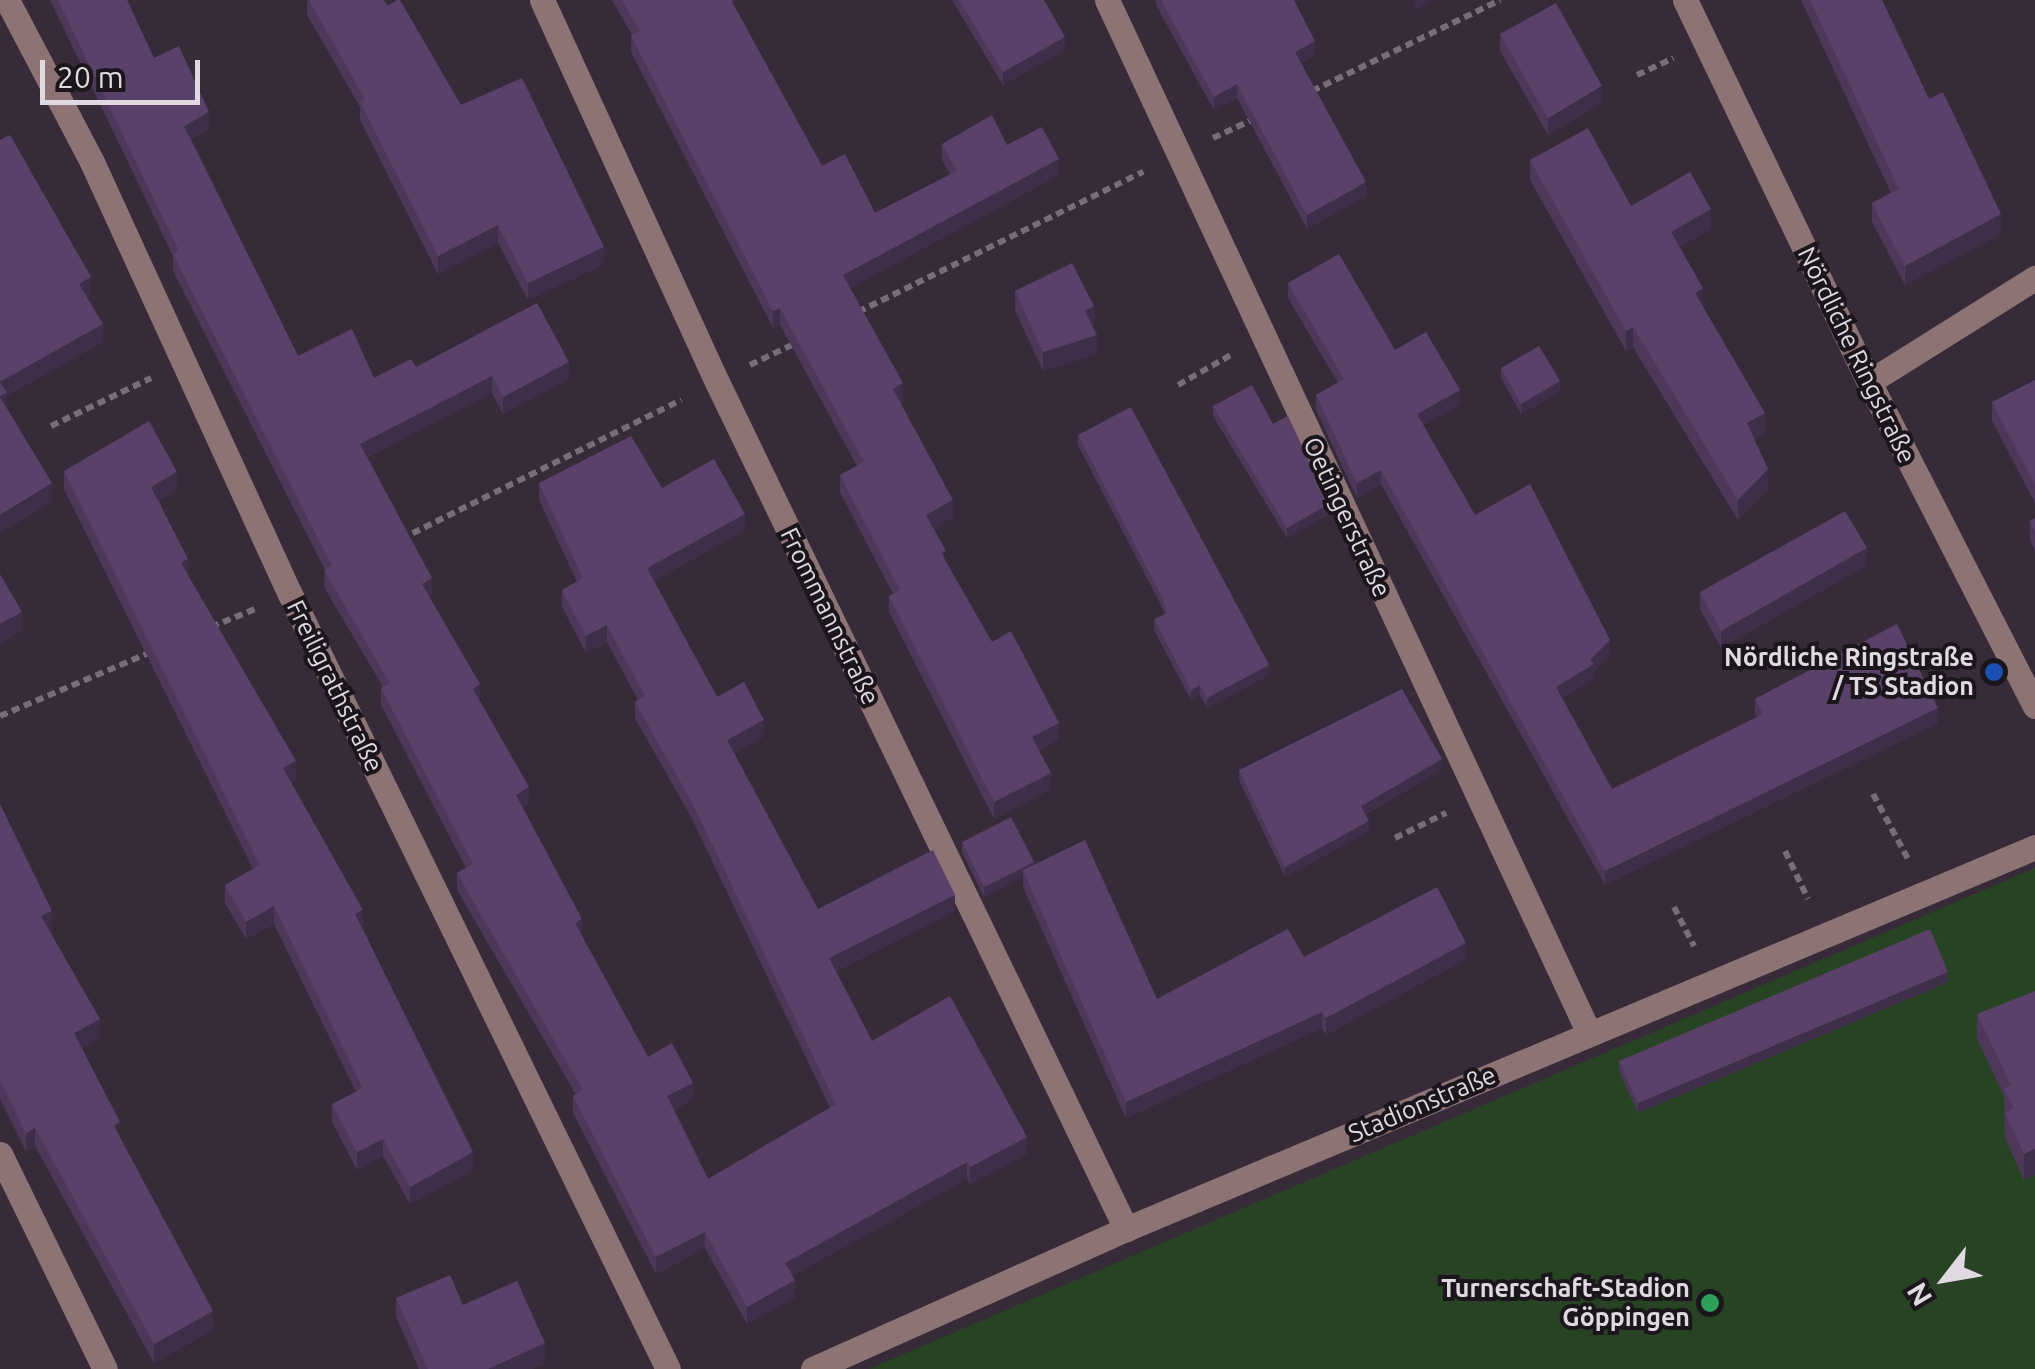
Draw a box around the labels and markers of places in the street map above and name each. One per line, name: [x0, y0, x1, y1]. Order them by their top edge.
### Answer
place label: Nördliche Ringstraße / TS Stadion: [1724, 643, 1974, 702]
marker: Nördliche Ringstraße / TS Stadion: [1983, 661, 2005, 683]
place label: Turnerschaft-Stadion Göppingen: [1441, 1274, 1690, 1333]
marker: Turnerschaft-Stadion Göppingen: [1699, 1292, 1721, 1314]

